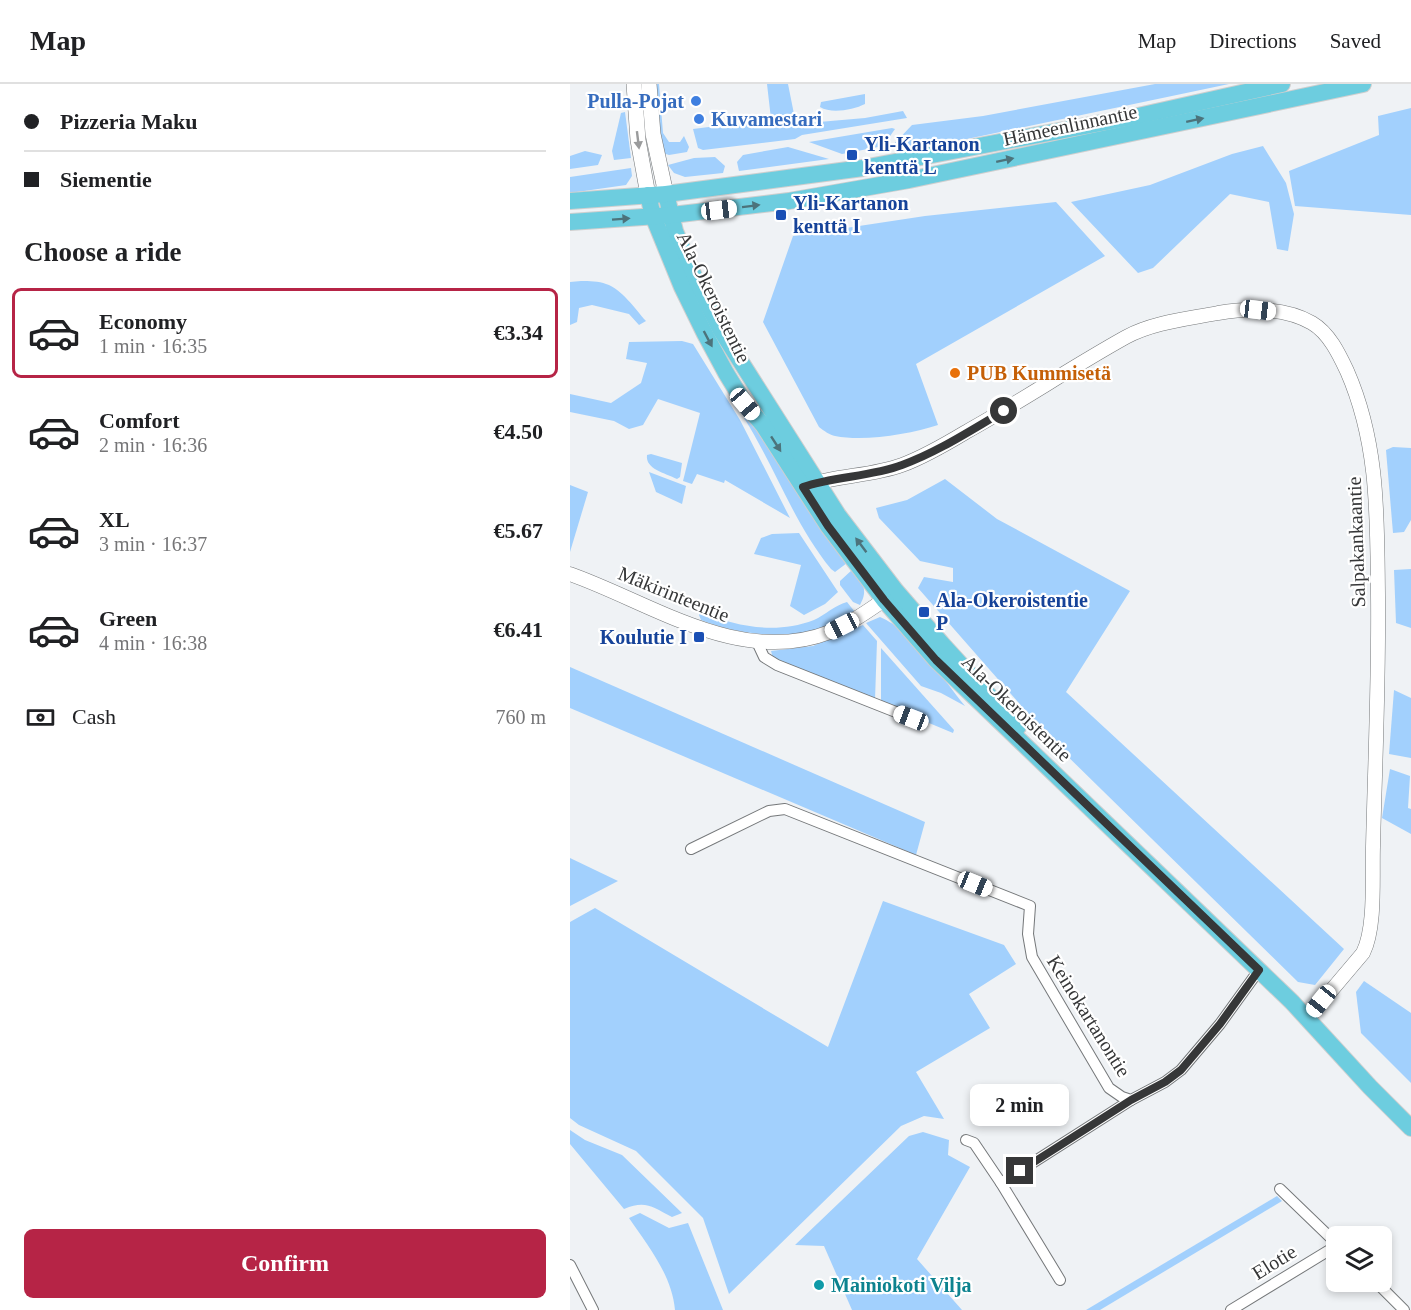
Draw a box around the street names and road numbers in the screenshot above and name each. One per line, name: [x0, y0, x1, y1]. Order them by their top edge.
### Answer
street label: Hämeenlinnantie: [1001, 100, 1139, 150]
street label: Ala-Okeroistentie: [673, 228, 755, 366]
street label: Salpakankaantie: [1343, 476, 1370, 608]
street label: Mäkirinteentie: [615, 562, 733, 626]
street label: Ala-Okeroistentie: [958, 650, 1076, 766]
street label: Keinokartanontie: [1043, 951, 1135, 1081]
street label: Elotie: [1248, 1240, 1300, 1284]

